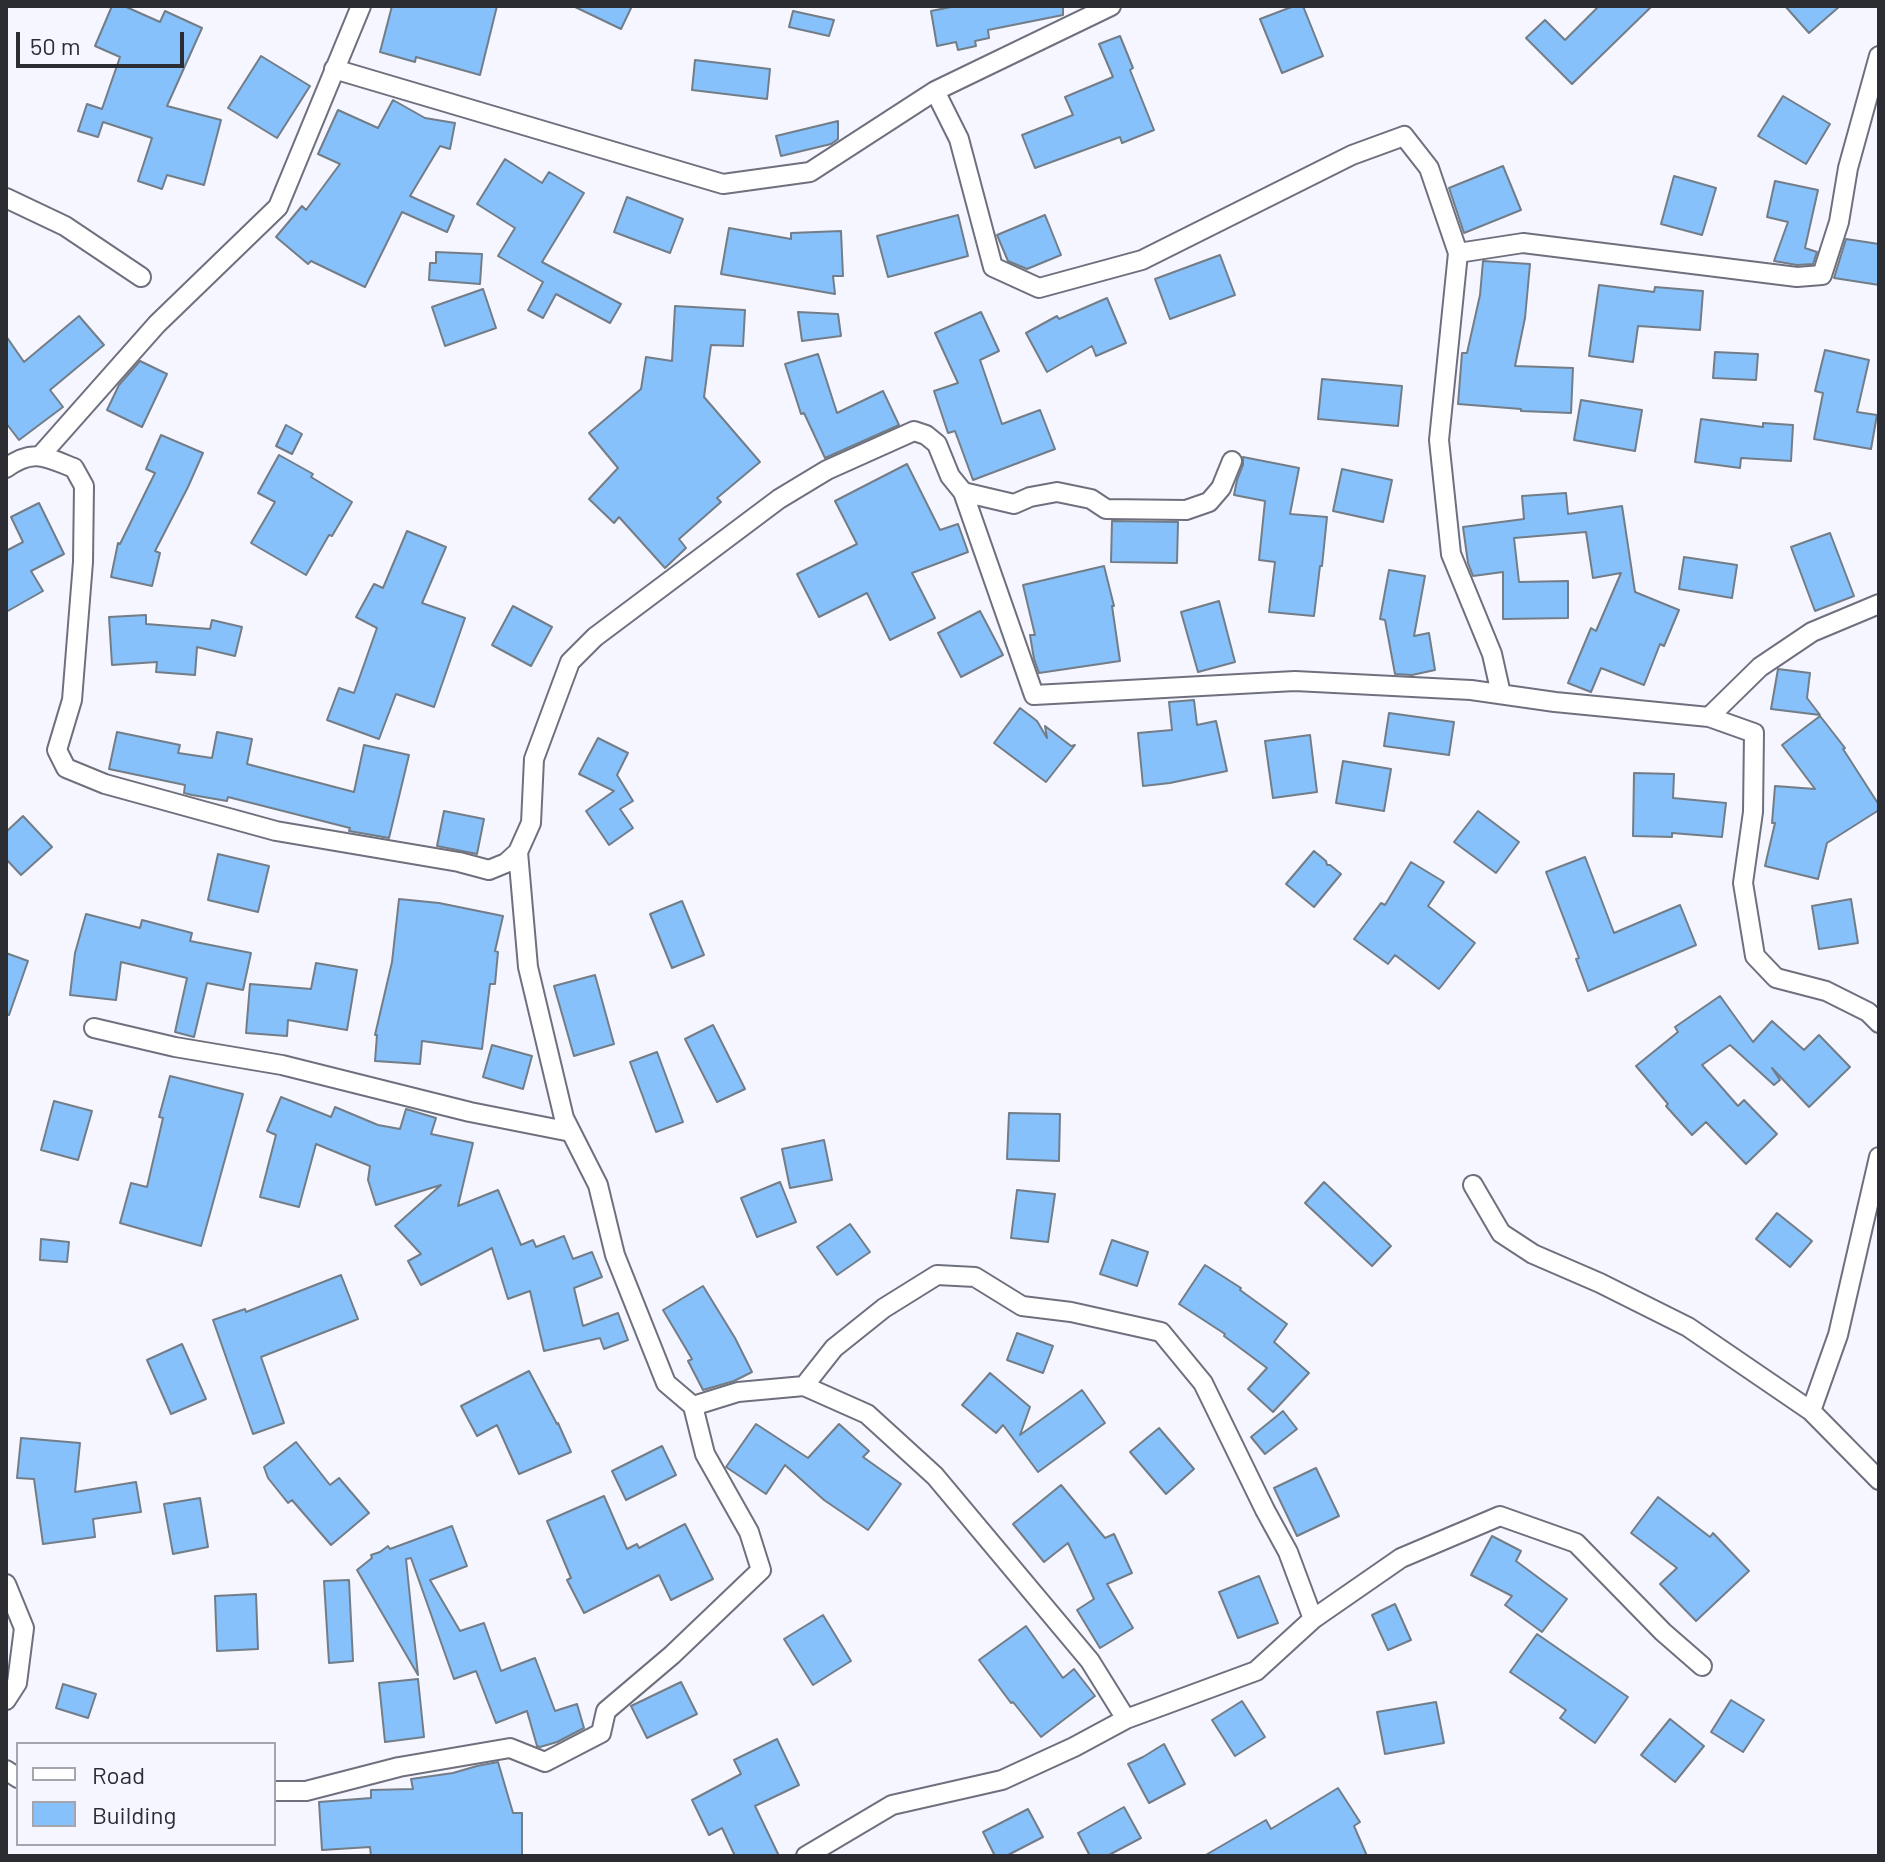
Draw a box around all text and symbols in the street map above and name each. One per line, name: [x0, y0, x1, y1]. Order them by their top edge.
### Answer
scale bar: [20, 16, 188, 66]
text: 50 m: [30, 31, 81, 60]
legend: [16, 1742, 276, 1846]
text: Road: [92, 1760, 145, 1789]
text: Building: [92, 1800, 176, 1829]

